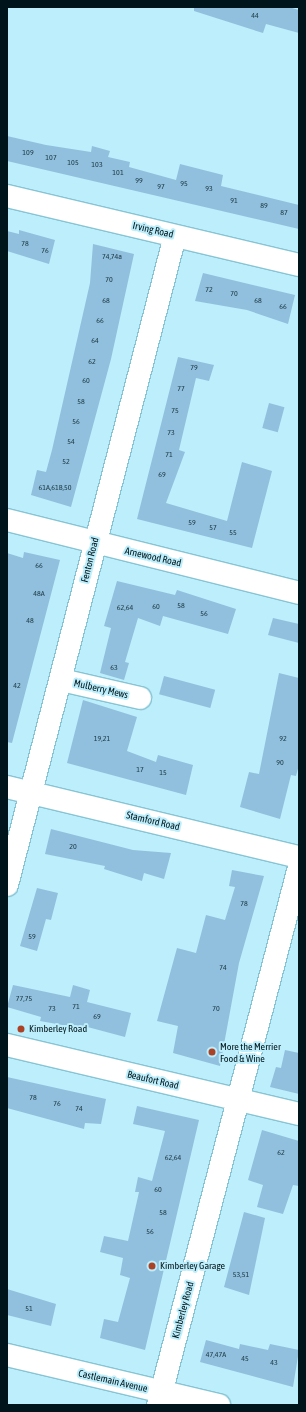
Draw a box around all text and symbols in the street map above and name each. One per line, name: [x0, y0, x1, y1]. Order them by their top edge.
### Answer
house number: 44: [251, 11, 259, 21]
house number: 109: [22, 148, 34, 158]
house number: 107: [45, 153, 57, 163]
house number: 105: [67, 158, 79, 168]
house number: 103: [91, 160, 103, 170]
house number: 101: [112, 168, 124, 178]
house number: 99: [135, 176, 143, 186]
house number: 95: [180, 179, 188, 189]
house number: 97: [157, 182, 165, 192]
house number: 93: [205, 184, 213, 194]
house number: 91: [230, 196, 238, 206]
house number: 89: [260, 201, 268, 211]
house number: 87: [280, 208, 288, 218]
street label: Irving Road: [131, 219, 175, 241]
house number: 78: [21, 239, 29, 249]
house number: 76: [41, 246, 49, 256]
house number: 74,74a: [102, 252, 122, 262]
house number: 70: [105, 275, 113, 285]
house number: 72: [205, 285, 213, 295]
house number: 70: [230, 289, 238, 299]
house number: 68: [102, 296, 110, 306]
house number: 68: [254, 296, 262, 306]
house number: 66: [279, 302, 287, 312]
house number: 66: [96, 316, 104, 326]
house number: 64: [91, 336, 99, 346]
house number: 62: [88, 357, 96, 367]
house number: 79: [190, 363, 198, 373]
house number: 60: [82, 376, 90, 386]
house number: 77: [177, 384, 185, 394]
house number: 58: [77, 397, 85, 407]
house number: 75: [171, 406, 179, 416]
house number: 56: [72, 417, 80, 427]
house number: 73: [167, 428, 175, 438]
house number: 54: [67, 437, 75, 447]
house number: 71: [165, 450, 173, 460]
house number: 52: [62, 457, 70, 467]
house number: 69: [158, 470, 166, 480]
house number: 61A,61B,50: [38, 483, 72, 493]
house number: 59: [188, 518, 196, 528]
house number: 57: [209, 523, 217, 533]
house number: 55: [229, 528, 237, 538]
street label: Fenton Road: [79, 536, 101, 584]
street label: Arnewood Road: [124, 545, 182, 569]
house number: 66: [35, 561, 43, 571]
house number: 48A: [33, 589, 45, 599]
house number: 58: [177, 601, 185, 611]
house number: 60: [152, 602, 160, 612]
house number: 62,64: [117, 603, 133, 613]
house number: 56: [200, 609, 208, 619]
house number: 48: [26, 616, 34, 626]
house number: 63: [110, 663, 118, 673]
street label: Mulberry Mews: [73, 677, 129, 701]
house number: 42: [13, 681, 21, 691]
house number: 19,21: [94, 734, 110, 744]
house number: 92: [279, 734, 287, 744]
house number: 90: [276, 758, 284, 768]
house number: 17: [136, 765, 144, 775]
house number: 15: [159, 768, 167, 778]
street label: Stamford Road: [125, 809, 181, 833]
house number: 20: [69, 842, 77, 852]
house number: 78: [240, 899, 248, 909]
house number: 59: [28, 932, 36, 942]
house number: 74: [219, 963, 227, 973]
house number: 77,75: [16, 994, 32, 1004]
house number: 71: [72, 1002, 80, 1012]
house number: 73: [48, 1004, 56, 1014]
house number: 70: [212, 1004, 220, 1014]
house number: 69: [93, 1012, 101, 1022]
place label: Kimberley Road: [29, 1023, 87, 1035]
marker: Kimberley Road: [16, 1024, 26, 1034]
place label: More the Merrier Food & Wine: [220, 1040, 281, 1064]
marker: More the Merrier Food & Wine: [207, 1047, 217, 1057]
street label: Beaufort Road: [126, 1068, 180, 1092]
house number: 78: [29, 1093, 37, 1103]
house number: 76: [53, 1099, 61, 1109]
house number: 74: [75, 1104, 83, 1114]
house number: 62: [277, 1148, 285, 1158]
house number: 62,64: [165, 1153, 181, 1163]
house number: 60: [154, 1185, 162, 1195]
house number: 58: [159, 1208, 167, 1218]
house number: 56: [146, 1227, 154, 1237]
place label: Kimberley Garage: [160, 1260, 225, 1272]
marker: Kimberley Garage: [147, 1261, 157, 1271]
house number: 53,51: [233, 1270, 249, 1280]
street label: Kimberley Road: [170, 1280, 196, 1340]
house number: 51: [25, 1304, 33, 1314]
house number: 47,47A: [206, 1350, 226, 1360]
house number: 45: [241, 1354, 249, 1364]
house number: 43: [270, 1358, 278, 1368]
street label: Castlemain Avenue: [77, 1367, 149, 1395]

